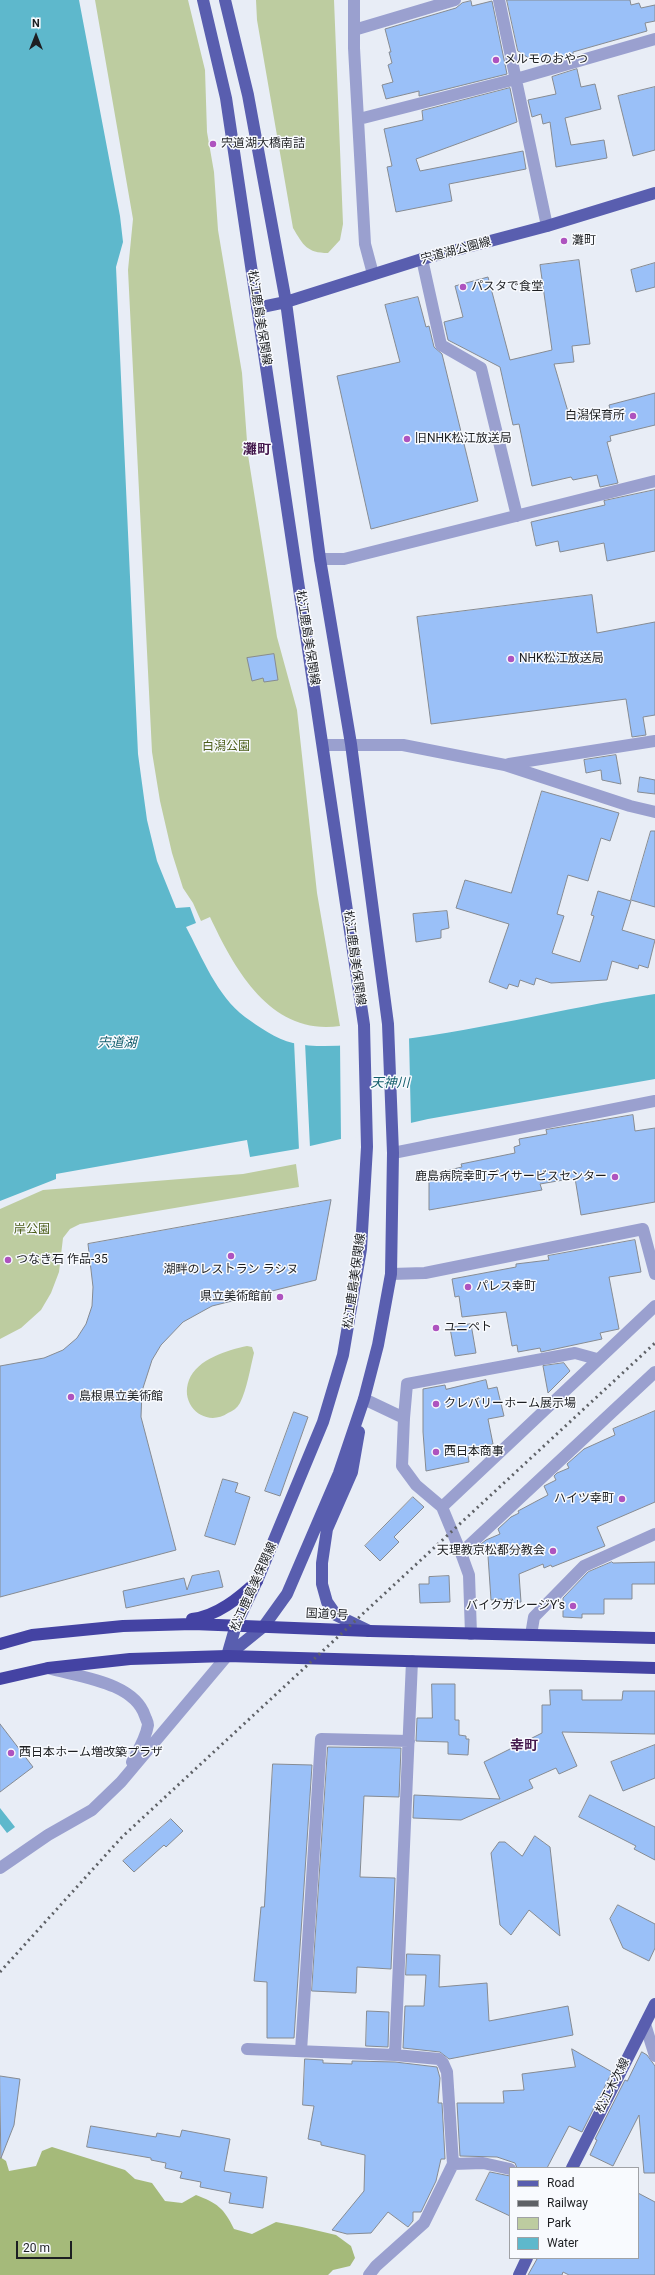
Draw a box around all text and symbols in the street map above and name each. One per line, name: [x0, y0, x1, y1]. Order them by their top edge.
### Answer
north arrow: [16, 16, 56, 56]
text: N: [32, 17, 40, 30]
place label: メルモのおやつ: [504, 53, 588, 67]
marker: メルモのおやつ: [491, 55, 501, 65]
place label: 宍道湖大橋南詰: [221, 137, 305, 151]
marker: 宍道湖大橋南詰: [208, 139, 218, 149]
place label: 灘町: [572, 234, 596, 248]
street label: 宍道湖公園線: [419, 235, 493, 267]
marker: 灘町: [559, 236, 569, 246]
street label: 松江鹿島美保関線: [244, 269, 274, 367]
place label: パスタで食堂: [471, 280, 543, 294]
marker: パスタで食堂: [458, 282, 468, 292]
place label: 白潟保育所: [565, 409, 625, 423]
marker: 白潟保育所: [628, 411, 638, 421]
place label: 旧NHK松江放送局: [415, 432, 512, 446]
marker: 旧NHK松江放送局: [402, 434, 412, 444]
district label: 灘町: [243, 442, 271, 458]
street label: 松江鹿島美保関線: [292, 589, 322, 687]
place label: NHK松江放送局: [519, 652, 604, 666]
marker: NHK松江放送局: [506, 654, 516, 664]
park label: 白潟公園: [202, 740, 250, 754]
street label: 松江鹿島美保関線: [340, 909, 368, 1007]
water label: 宍道湖: [98, 1036, 136, 1052]
water label: 天神川: [371, 1076, 409, 1092]
place label: 鹿島病院幸町デイサービスセンター: [415, 1170, 607, 1184]
marker: 鹿島病院幸町デイサービスセンター: [610, 1172, 620, 1182]
park label: 岸公園: [14, 1223, 50, 1237]
street label: 松江鹿島美保関線: [341, 1232, 369, 1330]
marker: 湖畔のレストラン ラシヌ: [226, 1251, 236, 1261]
place label: つなき石 作品-35: [16, 1253, 108, 1267]
marker: つなき石 作品-35: [3, 1255, 13, 1265]
place label: 湖畔のレストラン ラシヌ: [164, 1263, 298, 1277]
place label: パレス幸町: [476, 1280, 536, 1294]
marker: パレス幸町: [463, 1282, 473, 1292]
place label: 県立美術館前: [200, 1290, 272, 1304]
marker: 県立美術館前: [275, 1292, 285, 1302]
place label: ユニペト: [444, 1321, 492, 1335]
marker: ユニペト: [431, 1323, 441, 1333]
place label: 島根県立美術館: [79, 1390, 163, 1404]
marker: 島根県立美術館: [66, 1392, 76, 1402]
place label: クレバリーホーム展示場: [444, 1397, 576, 1411]
marker: クレバリーホーム展示場: [431, 1399, 441, 1409]
place label: 西日本商事: [444, 1445, 504, 1459]
marker: 西日本商事: [431, 1447, 441, 1457]
place label: ハイツ幸町: [554, 1492, 614, 1506]
marker: ハイツ幸町: [617, 1494, 627, 1504]
street label: 松江鹿島美保関線: [228, 1540, 280, 1634]
place label: 天理教京松都分教会: [437, 1544, 545, 1558]
marker: 天理教京松都分教会: [548, 1546, 558, 1556]
place label: バイクガレージY's: [466, 1599, 565, 1613]
marker: バイクガレージY's: [568, 1601, 578, 1611]
street label: 国道9号: [305, 1607, 349, 1623]
district label: 幸町: [510, 1738, 538, 1754]
place label: 西日本ホーム増改築プラザ: [19, 1746, 163, 1760]
marker: 西日本ホーム増改築プラザ: [6, 1748, 16, 1758]
street label: 松江木次線: [593, 2056, 633, 2116]
legend: [509, 2167, 639, 2259]
text: Road: [547, 2176, 575, 2190]
text: Railway: [547, 2196, 588, 2210]
text: Park: [547, 2216, 571, 2230]
scale bar: [18, 2233, 74, 2259]
text: Water: [547, 2236, 578, 2250]
text: 20 m: [23, 2241, 50, 2255]

